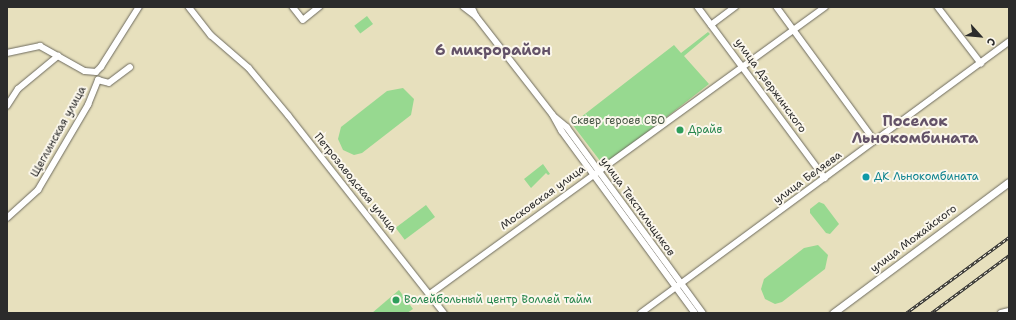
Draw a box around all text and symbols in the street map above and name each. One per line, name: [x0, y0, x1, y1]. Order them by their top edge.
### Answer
north arrow: [960, 16, 1000, 56]
text: С: [983, 35, 999, 48]
street label: улица Дзержинского: [731, 36, 809, 136]
district label: 6 микрорайон: [435, 42, 551, 60]
street label: Щеглинская улица: [29, 84, 89, 180]
district label: Поселок Льнокомбината: [852, 112, 978, 147]
park label: Сквер героев СВО: [571, 114, 665, 128]
place label: Драйв: [688, 123, 722, 137]
marker: Драйв: [675, 125, 685, 135]
street label: Петрозаводская улица: [311, 131, 399, 235]
street label: улица Беляева: [771, 149, 845, 207]
street label: улица Текстильщиков: [597, 155, 677, 259]
street label: Московская улица: [498, 163, 588, 233]
place label: ДК Льнокомбината: [874, 170, 978, 184]
marker: ДК Льнокомбината: [861, 172, 871, 182]
street label: улица Можайского: [868, 202, 960, 276]
place label: Волейбольный центр Воллей тайм: [404, 293, 592, 307]
marker: Волейбольный центр Воллей тайм: [391, 295, 401, 305]

